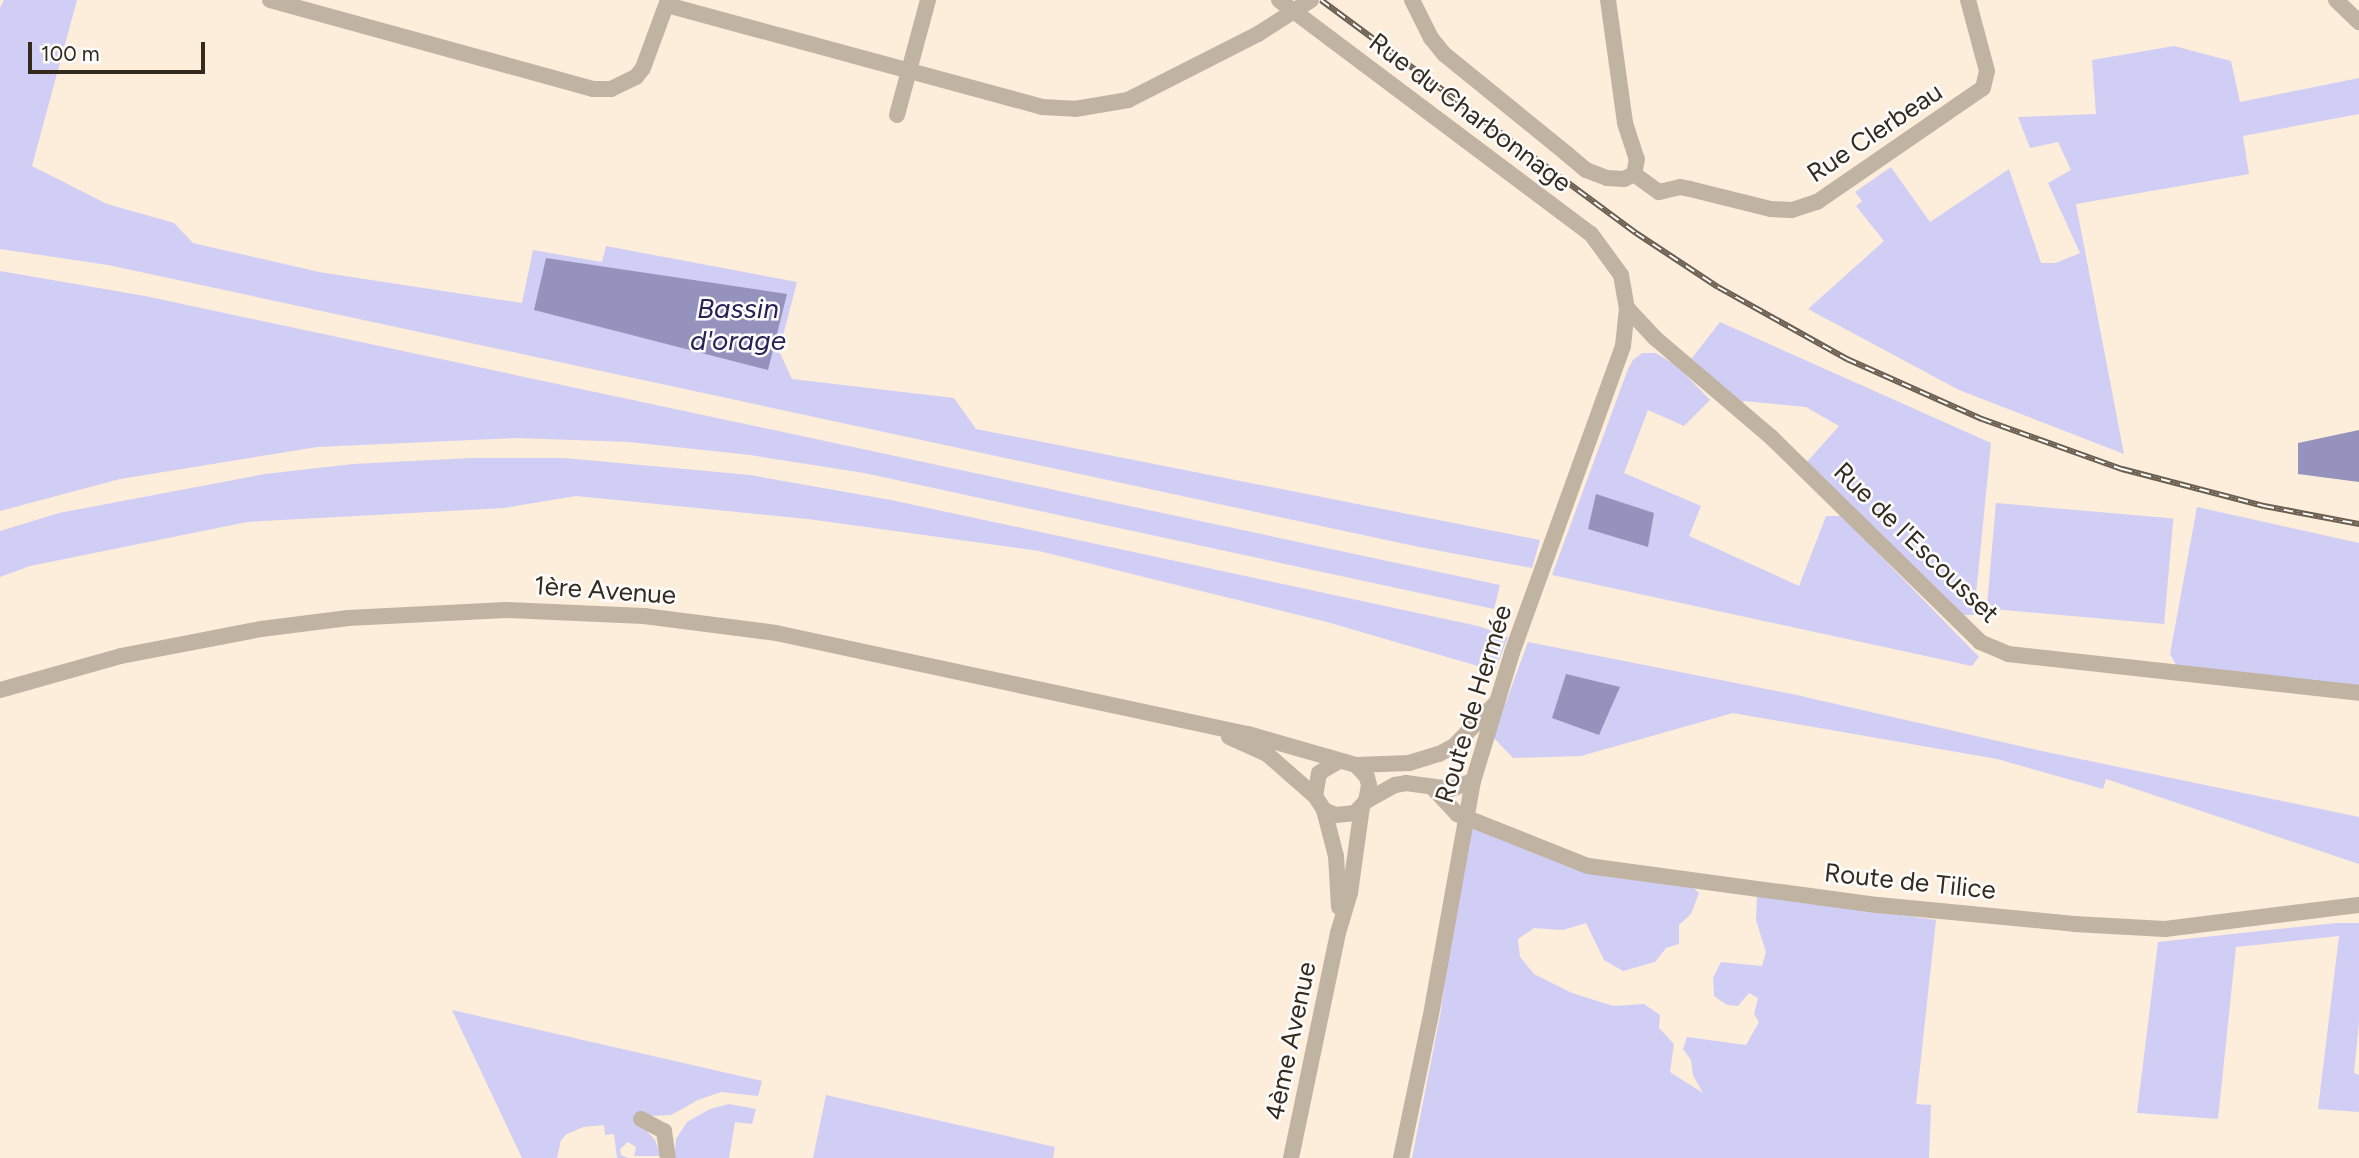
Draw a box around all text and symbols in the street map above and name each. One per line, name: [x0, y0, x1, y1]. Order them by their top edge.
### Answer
street label: Rue du Charbonnage: [1363, 27, 1577, 199]
scale bar: [32, 28, 208, 72]
text: 100 m: [41, 41, 100, 66]
street label: Rue Clerbeau: [1802, 76, 1948, 190]
water label: Bassin d'orage: [690, 291, 786, 357]
street label: Rue de l'Escousset: [1827, 456, 2005, 630]
street label: 1ère Avenue: [533, 570, 677, 612]
street label: Route de Hermée: [1429, 601, 1519, 807]
street label: Route de Tilice: [1823, 857, 1997, 907]
street label: 4ème Avenue: [1259, 959, 1323, 1123]

